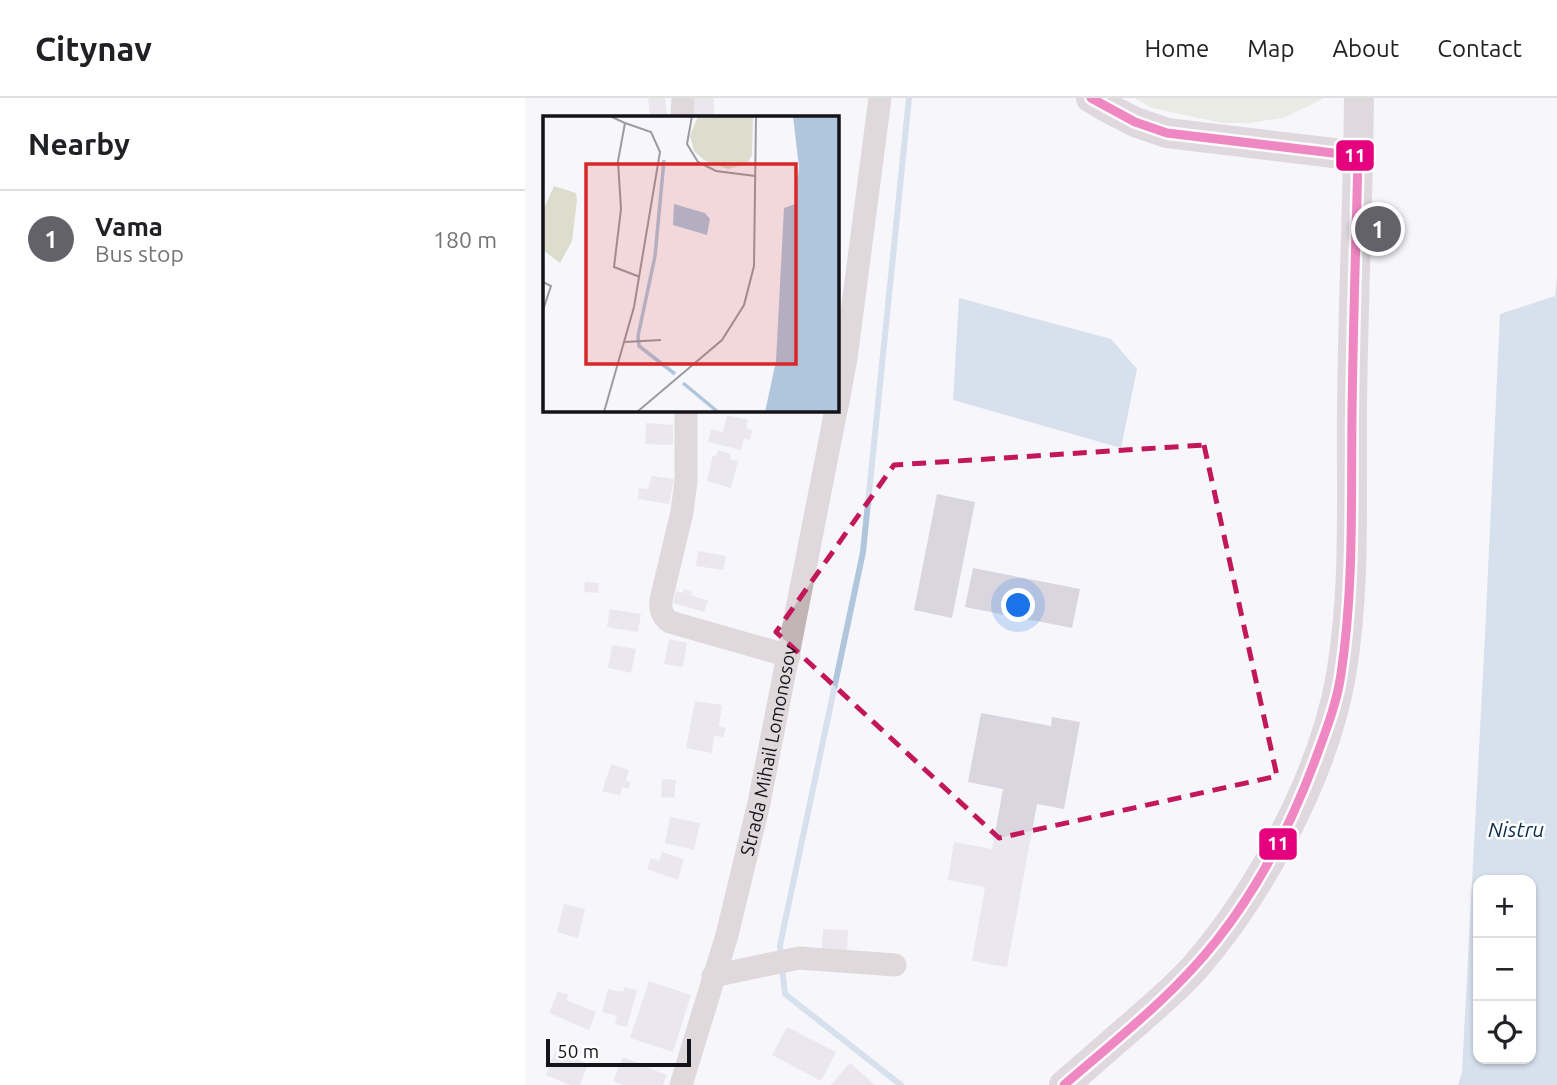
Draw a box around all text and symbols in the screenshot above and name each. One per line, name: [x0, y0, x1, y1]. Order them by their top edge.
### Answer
text: Citynav: [35, 30, 152, 67]
text: Home: [1144, 35, 1209, 62]
text: Map: [1247, 35, 1294, 62]
text: About: [1332, 35, 1399, 62]
text: Contact: [1437, 35, 1522, 62]
inset map: [543, 116, 838, 411]
text: Nearby: [28, 127, 130, 161]
line badge: 11: [1335, 139, 1375, 172]
text: 11: [1344, 144, 1366, 166]
pin: 1: [1355, 203, 1401, 255]
text: Vama: [95, 212, 163, 241]
text: 1: [45, 227, 57, 252]
text: 180 m: [433, 227, 497, 252]
text: Bus stop: [95, 241, 184, 266]
your location: [1001, 588, 1035, 622]
street label: Strada Mihail Lomonosov: [736, 643, 801, 858]
water label: Nistru: [1488, 817, 1544, 841]
line badge: 11: [1258, 827, 1298, 861]
text: 11: [1267, 832, 1289, 854]
map controls: [1473, 875, 1536, 1064]
button: +: [1473, 875, 1536, 938]
button: −: [1473, 938, 1536, 1001]
button: locate: [1473, 1001, 1536, 1064]
scale bar: [546, 1036, 691, 1068]
text: 50 m: [557, 1040, 599, 1062]

